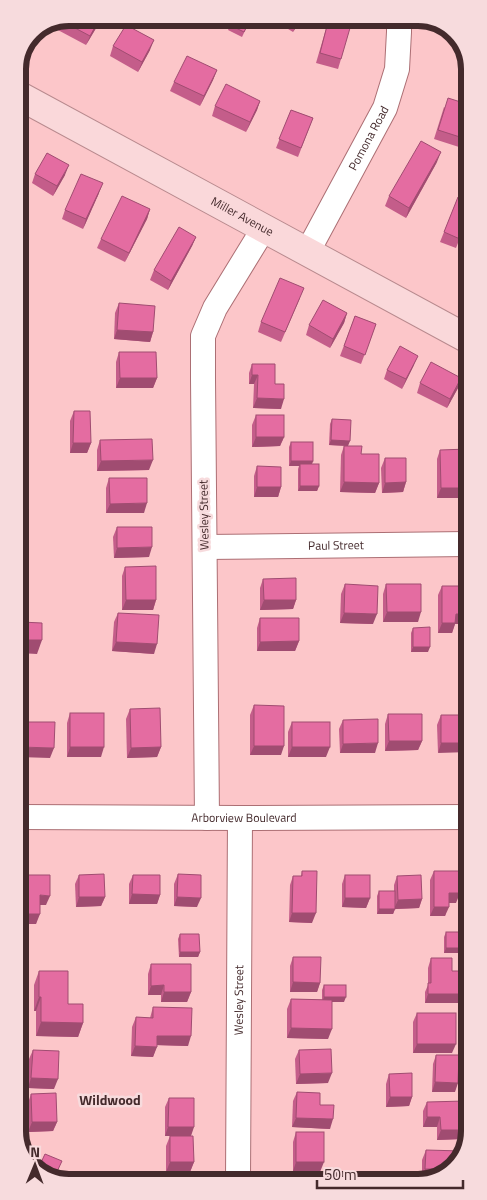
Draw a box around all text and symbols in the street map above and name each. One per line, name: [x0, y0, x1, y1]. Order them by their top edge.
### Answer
street label: Pomona Road: [343, 102, 393, 174]
street label: Miller Avenue: [208, 191, 277, 241]
street label: Wesley Street: [193, 479, 214, 550]
street label: Paul Street: [308, 535, 365, 555]
street label: Arborview Boulevard: [191, 808, 297, 827]
street label: Wesley Street: [229, 964, 248, 1035]
district label: Wildwood: [79, 1089, 141, 1110]
north arrow: [10, 1140, 60, 1190]
text: N: [30, 1141, 40, 1162]
scale bar: [317, 1158, 463, 1190]
text: 50 m: [324, 1163, 357, 1186]

